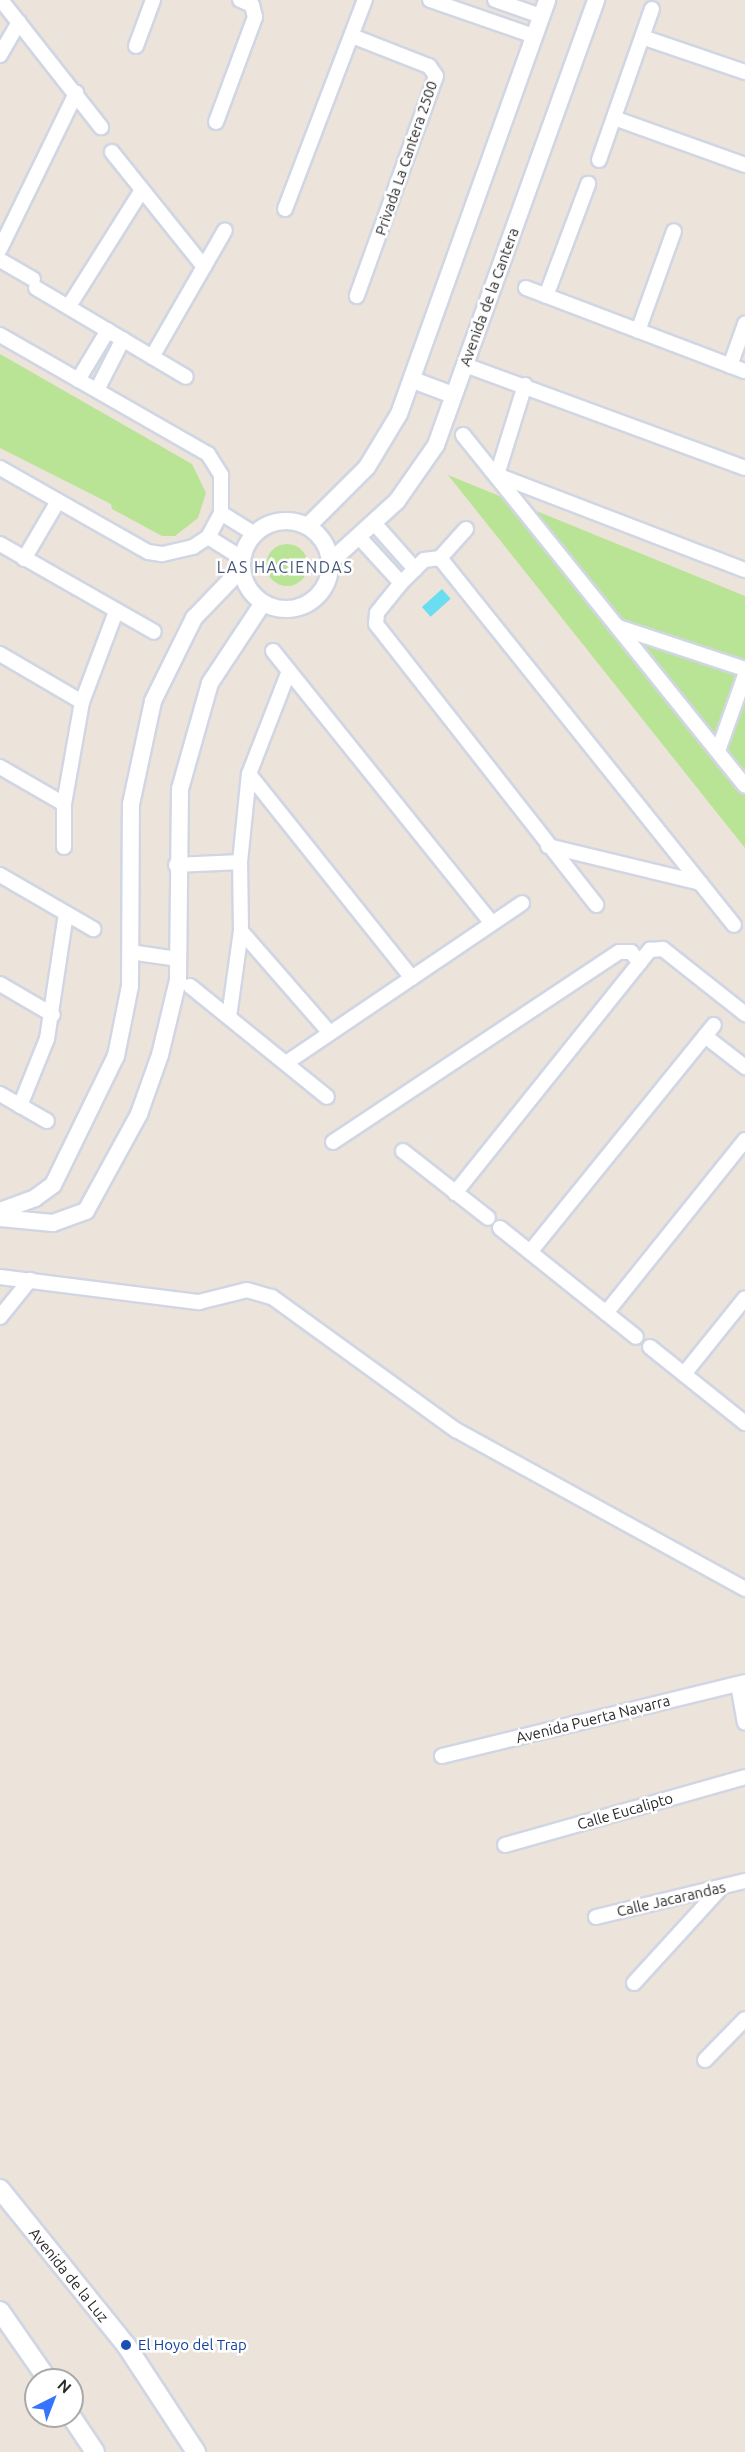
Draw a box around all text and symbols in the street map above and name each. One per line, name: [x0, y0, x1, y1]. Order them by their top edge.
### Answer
street label: Privada La Cantera 2500: [371, 78, 441, 238]
street label: Avenida de la Cantera: [456, 225, 522, 369]
district label: LAS HACIENDAS: [217, 557, 353, 577]
street label: Avenida Puerta Navarra: [514, 1691, 672, 1747]
street label: Calle Eucalipto: [575, 1789, 675, 1833]
street label: Calle Jacarandas: [615, 1878, 727, 1920]
street label: Avenida de la Luz: [26, 2224, 112, 2326]
place label: El Hoyo del Trap: [138, 2336, 247, 2354]
marker: El Hoyo del Trap: [119, 2338, 133, 2352]
north arrow: [24, 2368, 84, 2428]
text: N: [54, 2375, 75, 2397]

